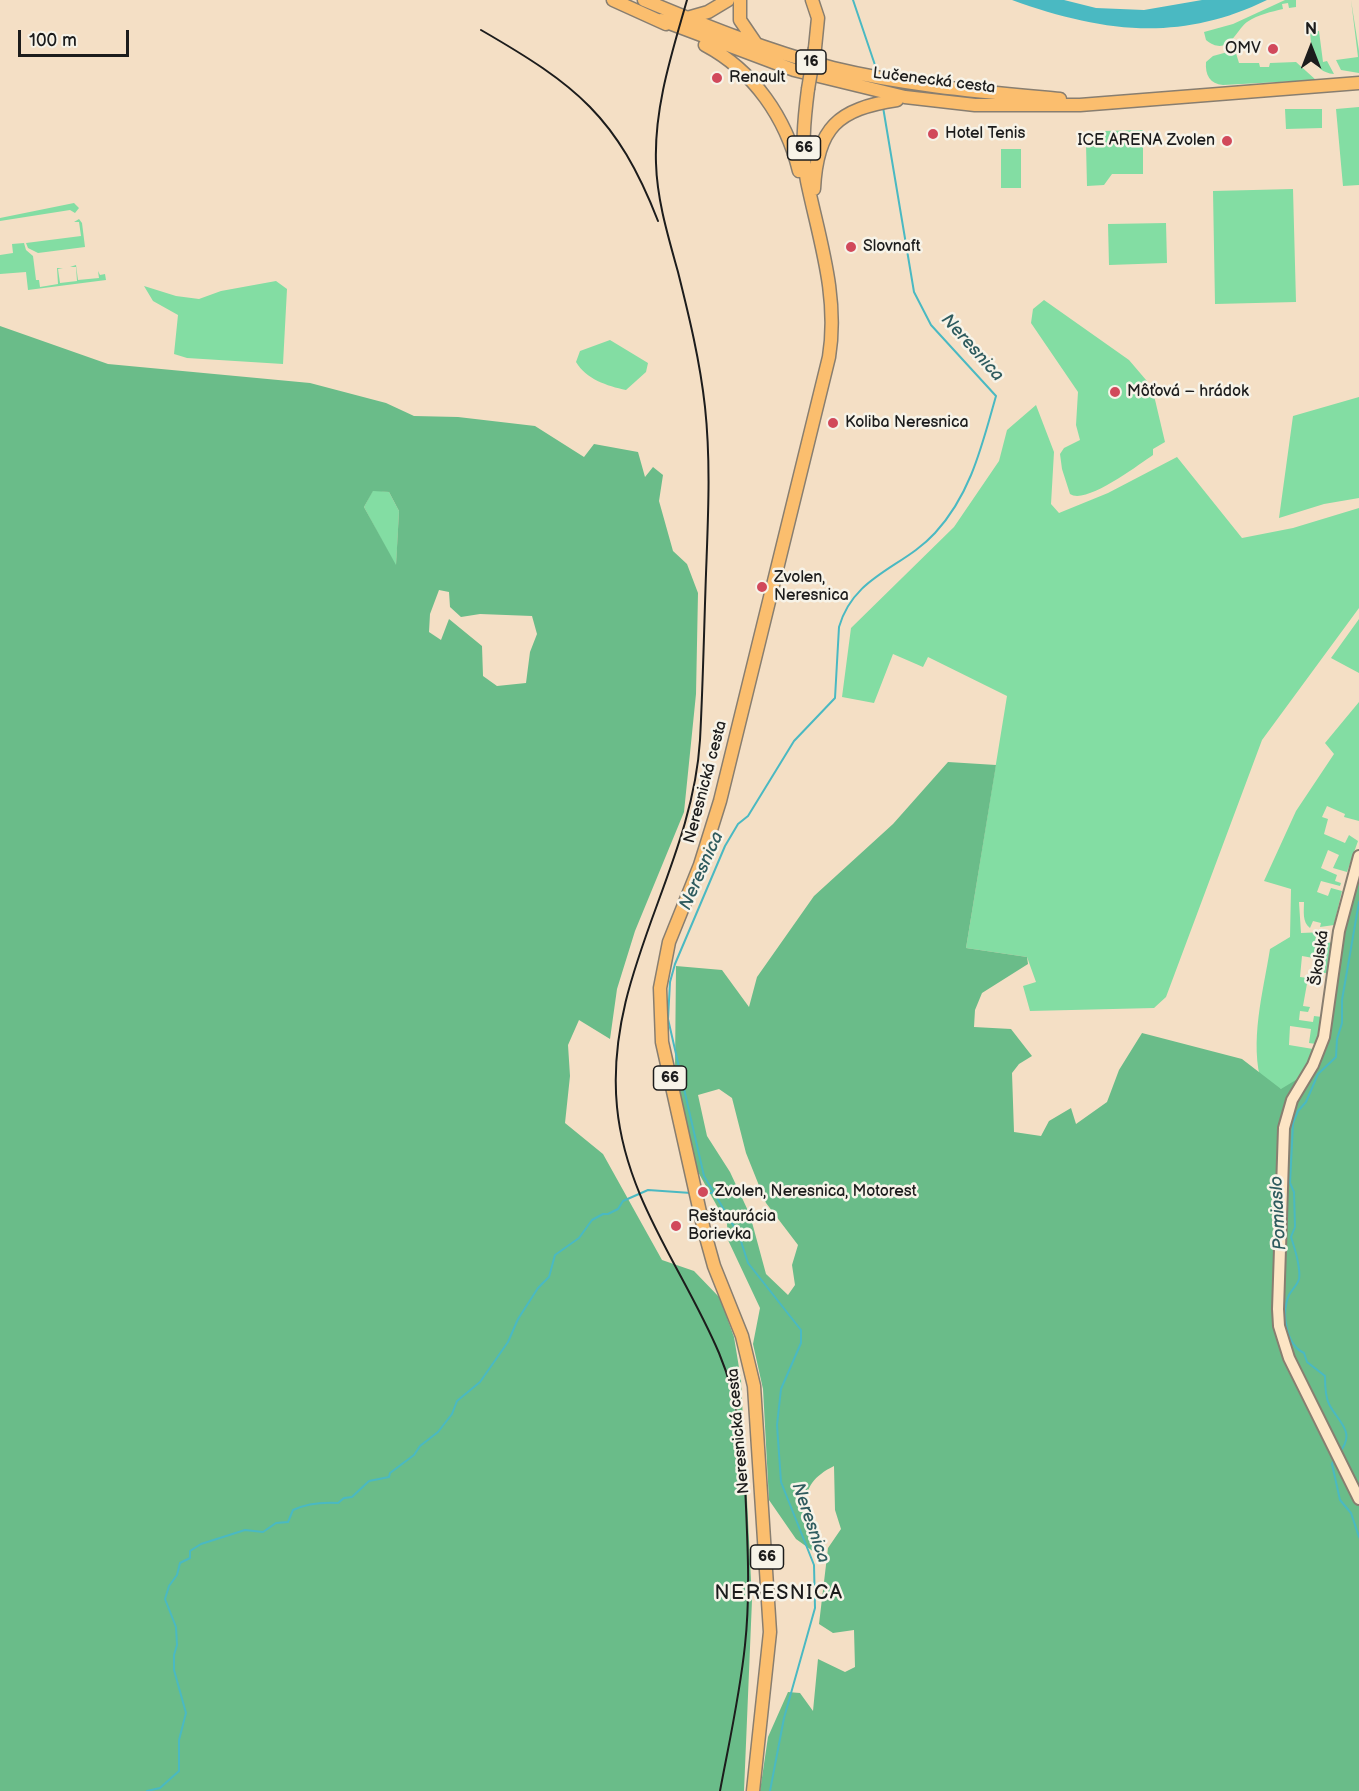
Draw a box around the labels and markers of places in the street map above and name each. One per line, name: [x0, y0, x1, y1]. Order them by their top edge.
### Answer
place label: OMV: [1225, 39, 1261, 59]
marker: OMV: [1266, 42, 1280, 56]
place label: Renault: [729, 68, 785, 88]
marker: Renault: [710, 71, 724, 85]
place label: Hotel Tenis: [945, 124, 1026, 144]
marker: Hotel Tenis: [926, 127, 940, 141]
place label: ICE ARENA Zvolen: [1078, 131, 1215, 151]
marker: ICE ARENA Zvolen: [1220, 134, 1234, 148]
place label: Slovnaft: [863, 237, 921, 257]
marker: Slovnaft: [844, 240, 858, 254]
place label: Môťová – hrádok: [1127, 382, 1249, 402]
marker: Môťová – hrádok: [1108, 385, 1122, 399]
place label: Koliba Neresnica: [845, 413, 969, 433]
marker: Koliba Neresnica: [826, 416, 840, 430]
place label: Zvolen, Neresnica: [774, 568, 849, 606]
marker: Zvolen, Neresnica: [755, 580, 769, 594]
place label: Zvolen, Neresnica, Motorest: [715, 1182, 917, 1202]
marker: Zvolen, Neresnica, Motorest: [696, 1185, 710, 1199]
place label: Reštaurácia Borievka: [688, 1207, 776, 1245]
marker: Reštaurácia Borievka: [669, 1219, 683, 1233]

